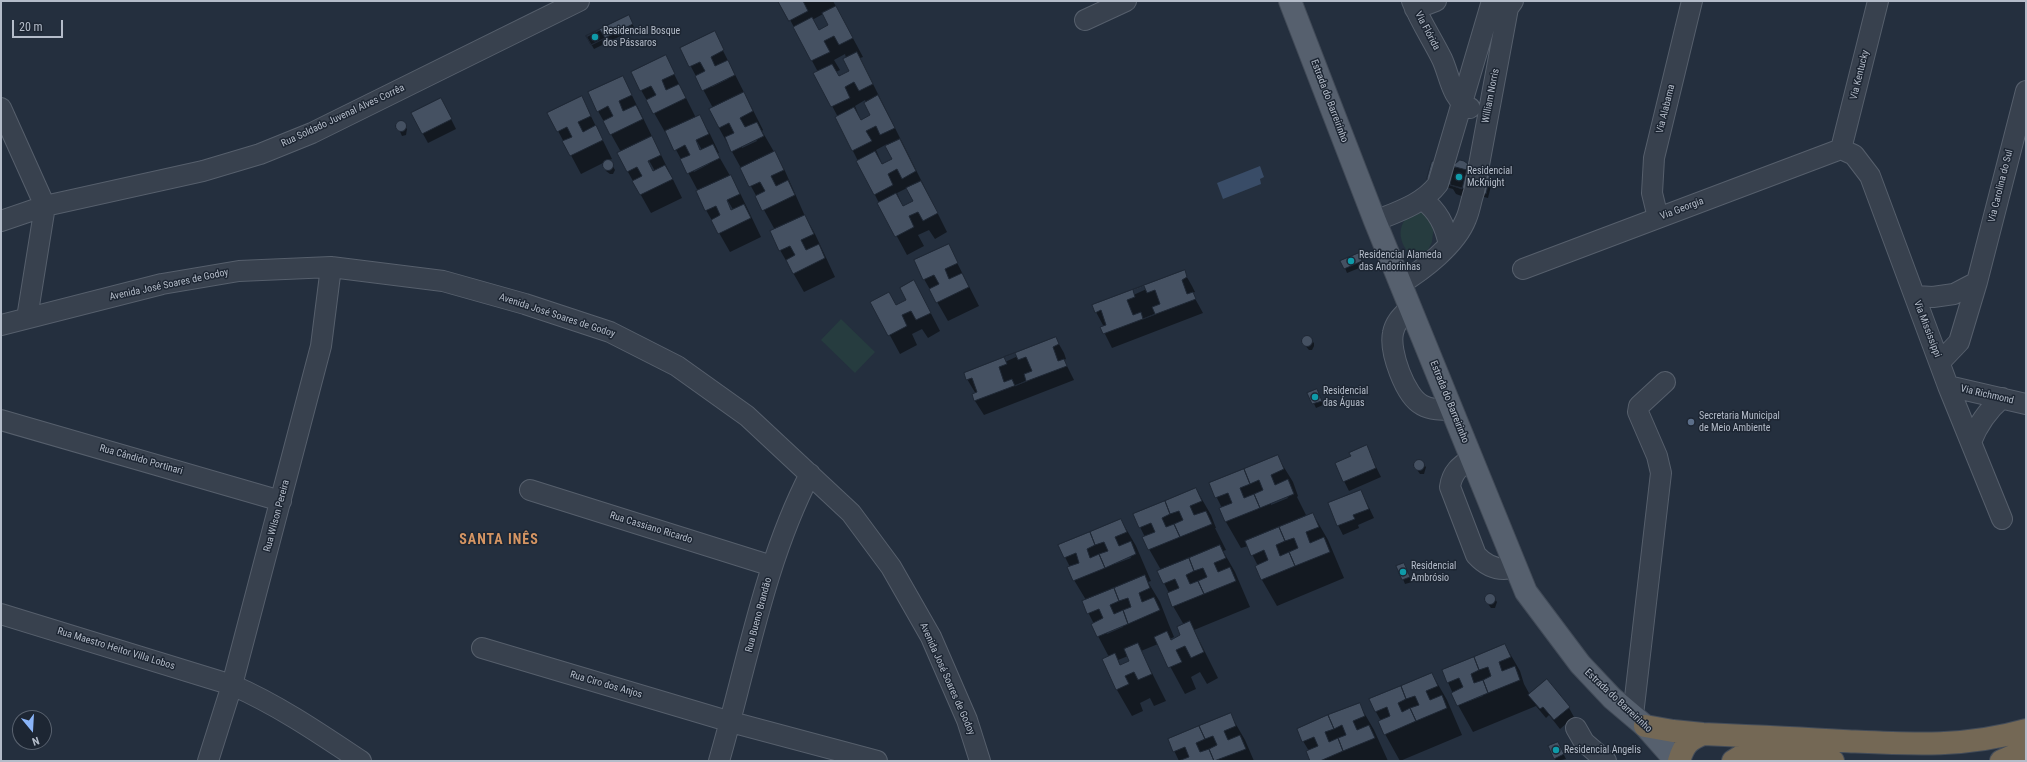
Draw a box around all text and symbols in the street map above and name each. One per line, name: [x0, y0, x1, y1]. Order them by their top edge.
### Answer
street label: Via Flórida: [1412, 10, 1442, 52]
scale bar: [14, 12, 65, 38]
text: 20 m: [19, 20, 43, 34]
place label: Residencial Bosque dos Pássaros: [603, 25, 680, 48]
marker: Residencial Bosque dos Pássaros: [590, 32, 600, 42]
street label: Via Kentucky: [1848, 49, 1872, 101]
street label: Estrada do Barreirinho: [1308, 58, 1350, 144]
street label: William Norris: [1480, 68, 1502, 124]
street label: Rua Soldado Juvenal Alves Corrêa: [280, 82, 406, 150]
street label: Via Alabama: [1654, 83, 1678, 135]
street label: Via Carolina do Sul: [1986, 148, 2016, 224]
place label: Residencial McKnight: [1467, 165, 1512, 188]
marker: Residencial McKnight: [1454, 172, 1464, 182]
street label: Via Georgia: [1659, 195, 1705, 223]
place label: Residencial Alameda das Andorinhas: [1359, 249, 1441, 272]
marker: Residencial Alameda das Andorinhas: [1346, 256, 1356, 266]
street label: Avenida José Soares de Godoy: [108, 267, 230, 303]
street label: Avenida José Soares de Godoy: [497, 292, 617, 340]
street label: Via Mississippi: [1911, 299, 1943, 359]
street label: Estrada do Barreirinho: [1427, 359, 1471, 445]
street label: Via Richmond: [1959, 383, 2015, 407]
place label: Residencial das Águas: [1323, 385, 1368, 408]
marker: Residencial das Águas: [1310, 392, 1320, 402]
place label: Secretaria Municipal de Meio Ambiente: [1699, 410, 1780, 434]
marker: Secretaria Municipal de Meio Ambiente: [1686, 417, 1696, 427]
street label: Rua Cândido Portinari: [98, 442, 184, 478]
street label: Rua Wilson Pereira: [262, 479, 292, 553]
street label: Rua Cassiano Ricardo: [608, 510, 694, 546]
district label: SANTA INÊS: [459, 532, 539, 548]
place label: Residencial Ambrósio: [1411, 560, 1456, 584]
marker: Residencial Ambrósio: [1398, 567, 1408, 577]
street label: Rua Bueno Brandão: [743, 576, 775, 654]
street label: Avenida José Soares de Godoy: [917, 621, 977, 737]
street label: Rua Maestro Heitor Villa Lobos: [56, 625, 176, 673]
street label: Estrada do Barreirinho: [1582, 667, 1654, 735]
street label: Rua Ciro dos Anjos: [568, 669, 644, 701]
north arrow: [12, 710, 52, 750]
text: N: [30, 734, 41, 748]
place label: Residencial Angelis: [1564, 744, 1641, 756]
marker: Residencial Angelis: [1551, 745, 1561, 755]

